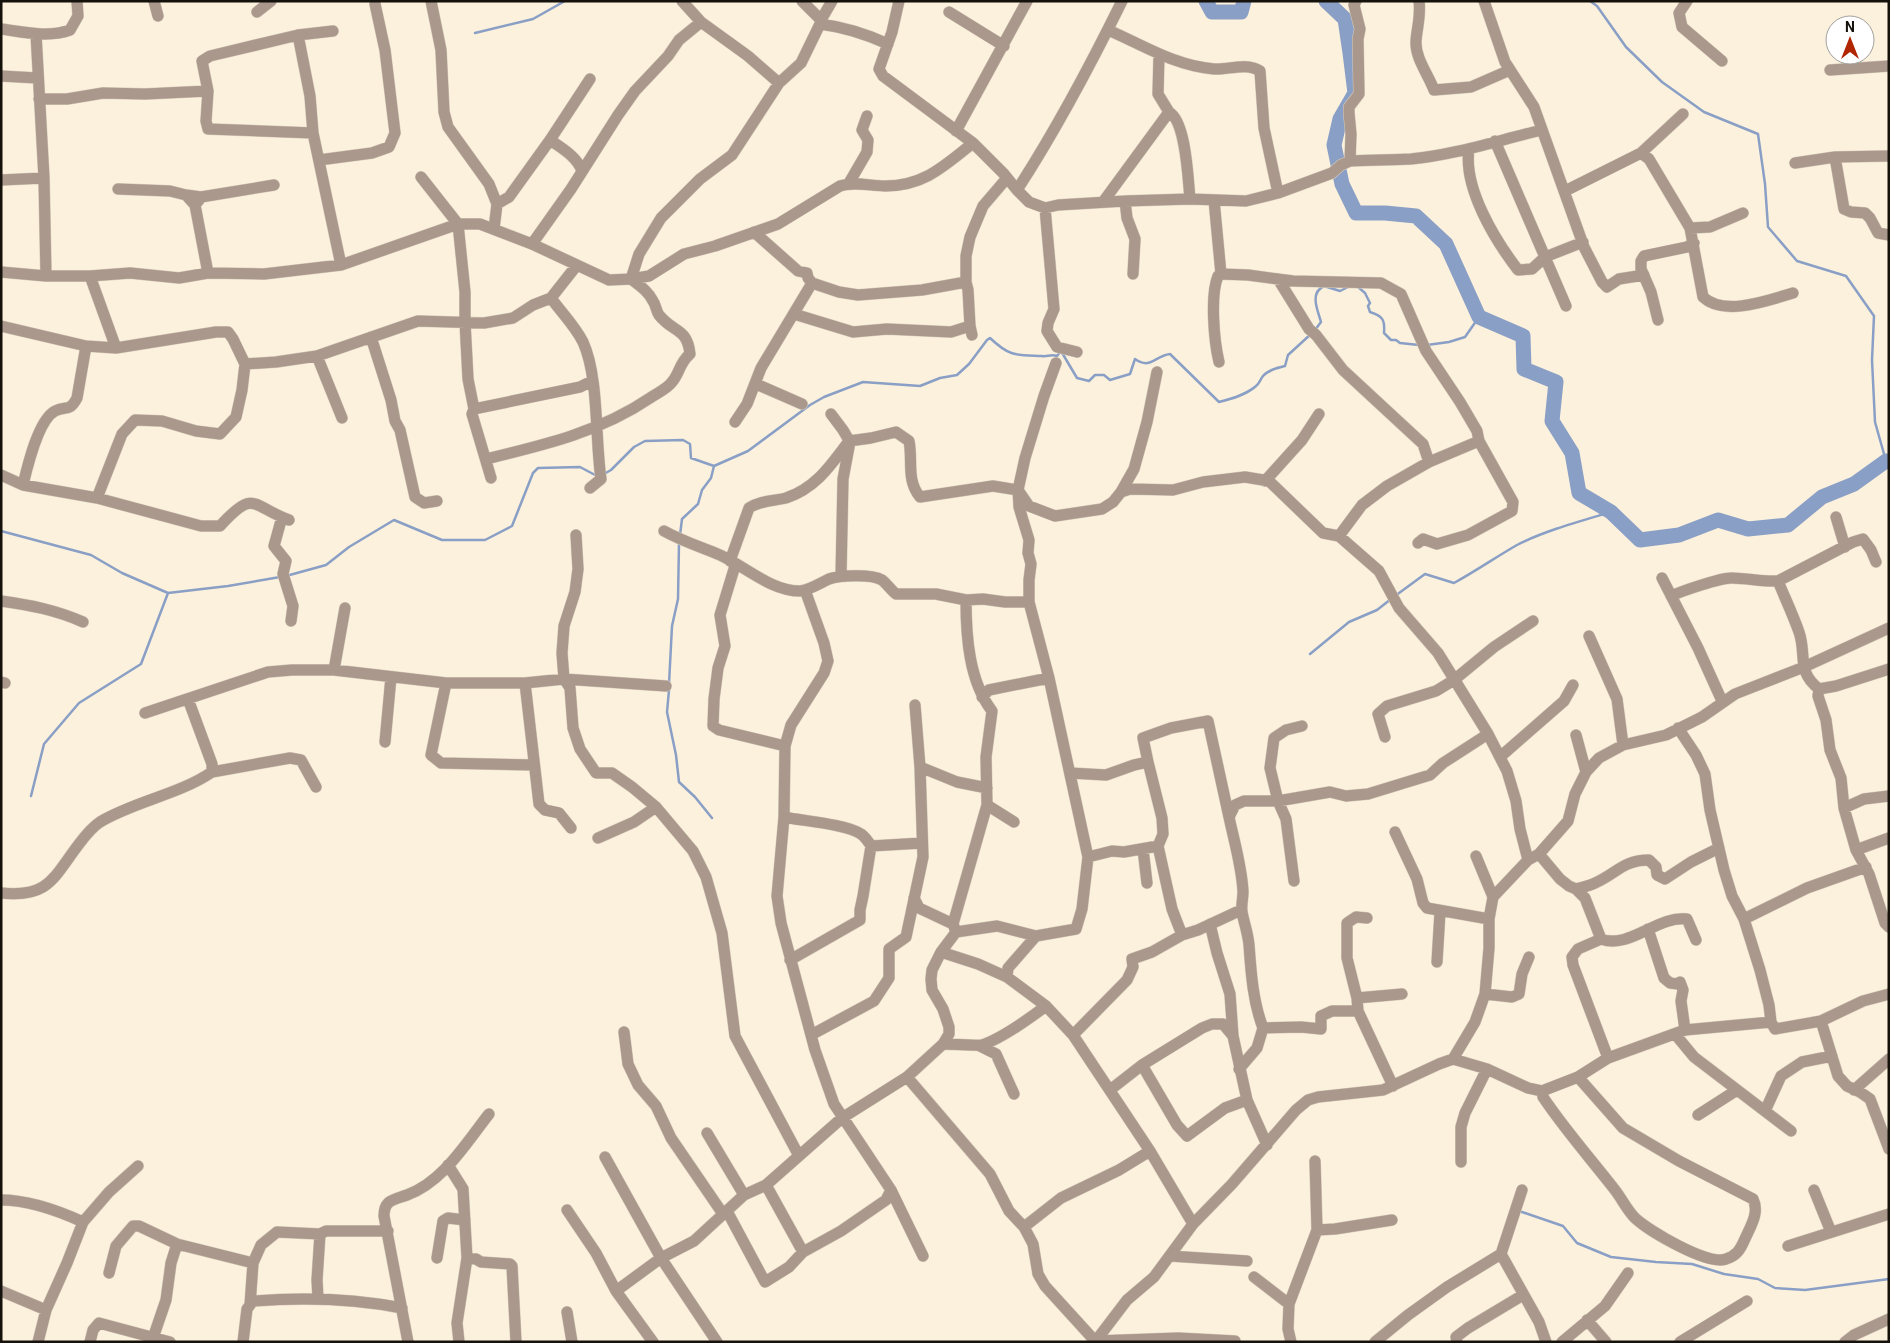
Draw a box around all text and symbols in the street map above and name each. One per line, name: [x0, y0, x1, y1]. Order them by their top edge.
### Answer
north arrow: [1825, 15, 1875, 65]
text: N: [1845, 19, 1855, 35]

